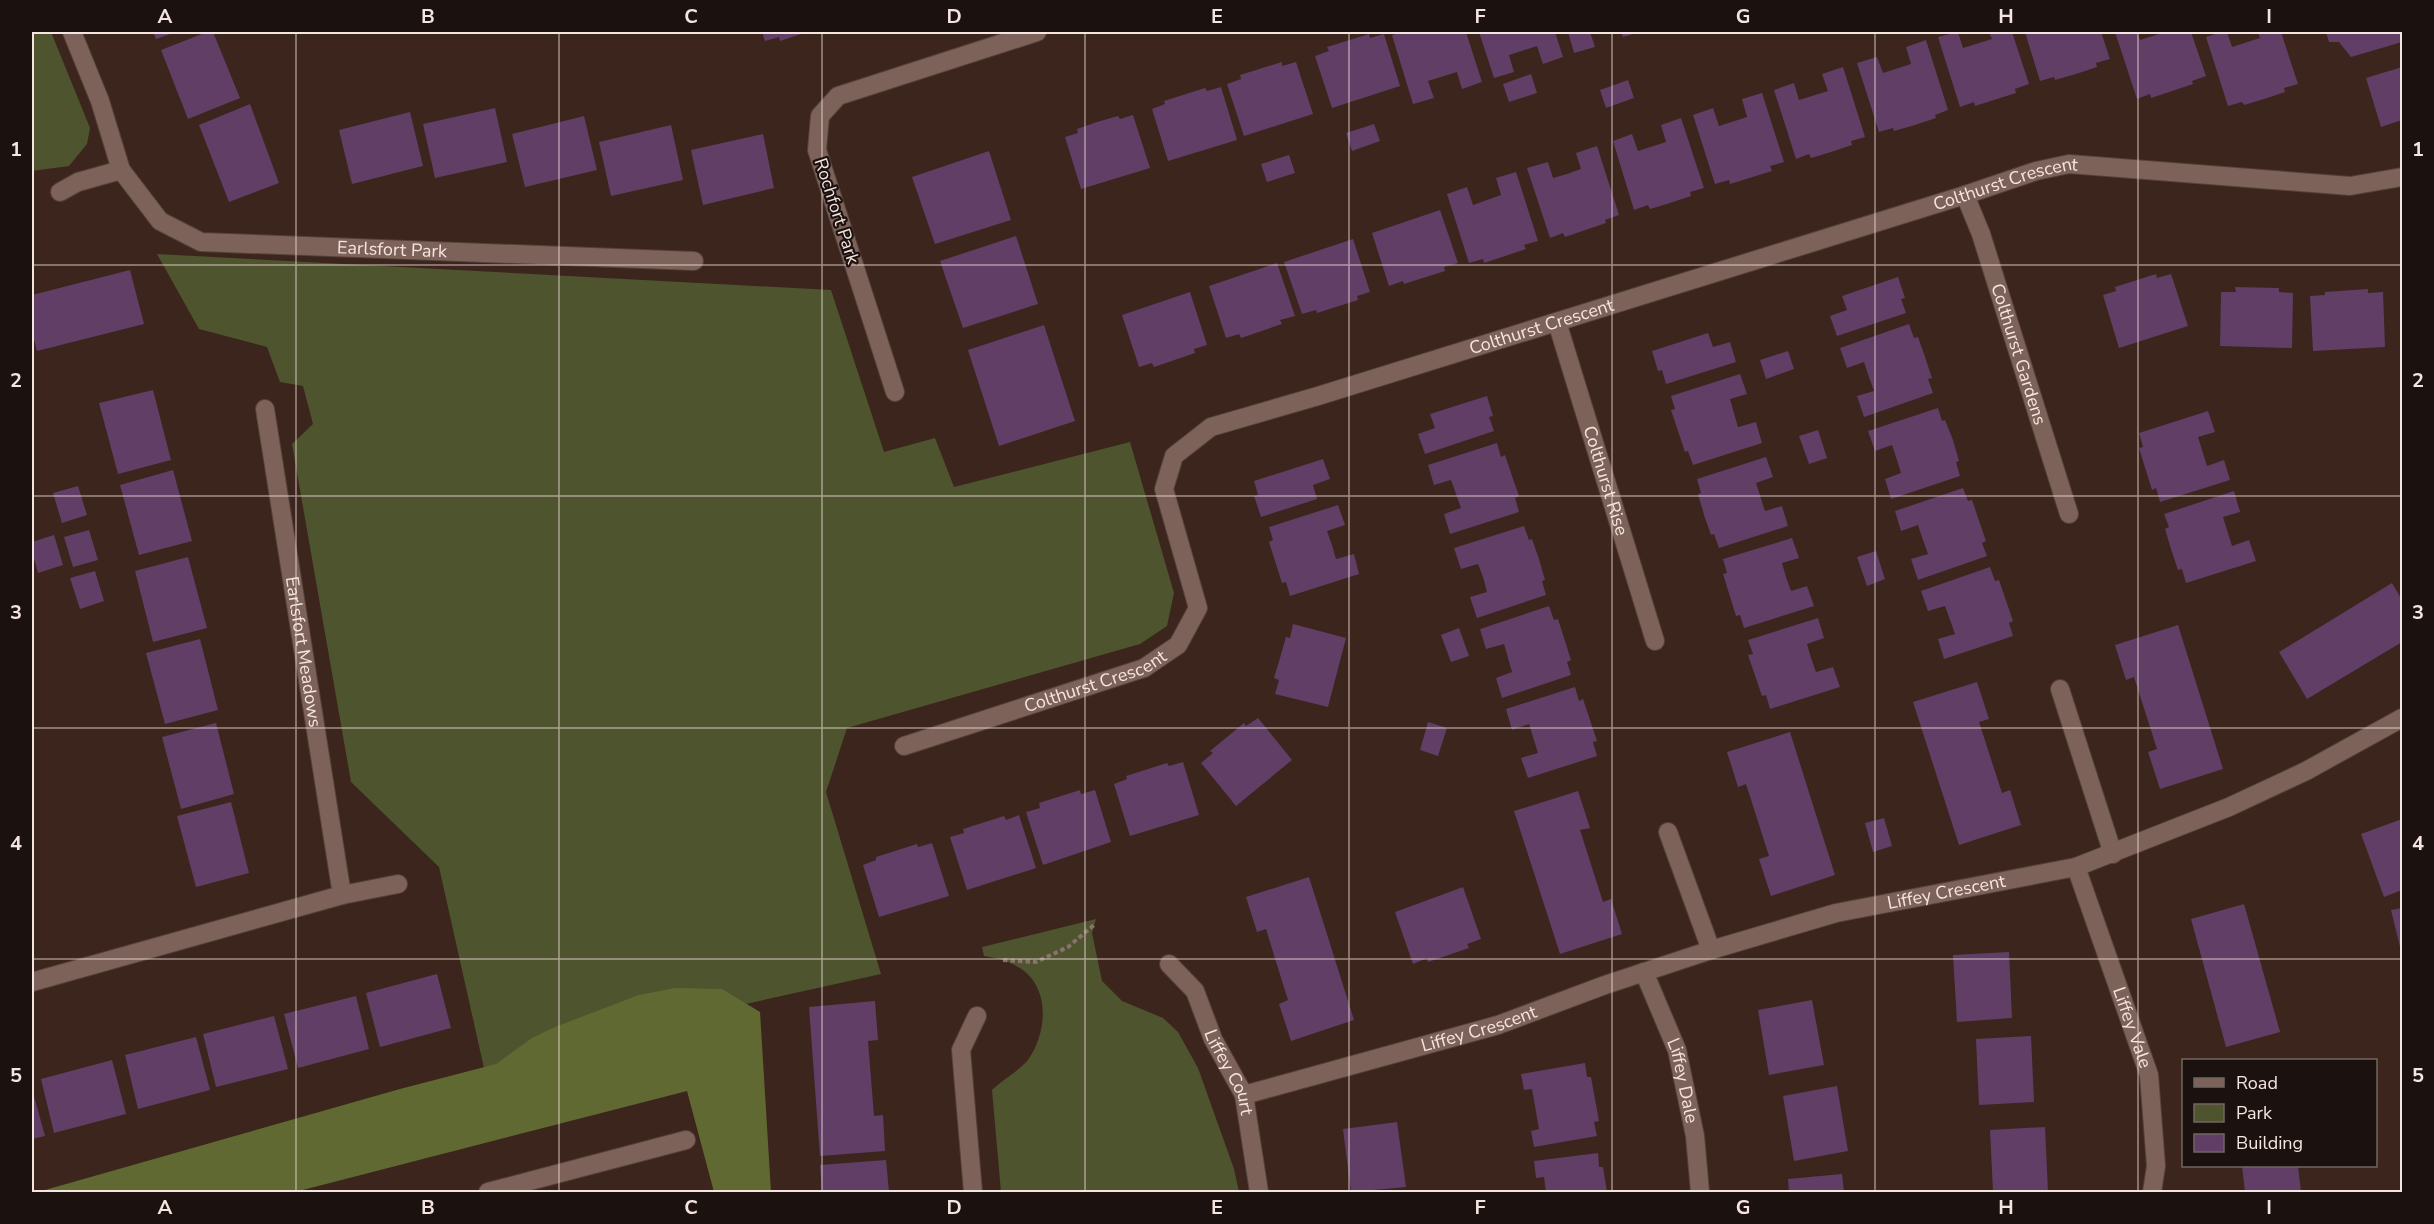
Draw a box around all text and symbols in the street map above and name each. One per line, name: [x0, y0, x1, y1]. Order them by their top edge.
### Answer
text: A: [158, 3, 173, 30]
text: B: [421, 3, 435, 30]
text: C: [684, 3, 698, 30]
text: D: [946, 3, 962, 30]
text: E: [1211, 3, 1223, 30]
text: F: [1474, 3, 1486, 30]
text: G: [1736, 3, 1750, 30]
text: H: [1998, 3, 2014, 30]
text: I: [2266, 3, 2272, 30]
text: 1: [10, 136, 22, 163]
text: 1: [2412, 136, 2424, 163]
street label: Colthurst Crescent: [1930, 152, 2079, 216]
street label: Rochfort Park: [809, 155, 866, 268]
street label: Earlsfort Park: [337, 235, 448, 264]
street label: Colthurst Gardens: [1985, 280, 2052, 428]
street label: Colthurst Crescent: [1466, 293, 1617, 360]
text: 2: [10, 367, 22, 394]
text: 2: [2412, 367, 2424, 394]
street label: Colthurst Rise: [1578, 423, 1634, 539]
street label: Earlsfort Meadows: [280, 575, 327, 729]
text: 3: [10, 599, 22, 626]
text: 3: [2412, 599, 2424, 626]
street label: Colthurst Crescent: [1021, 644, 1172, 718]
text: 4: [10, 830, 22, 857]
text: 4: [2412, 830, 2424, 857]
street label: Liffey Crescent: [1885, 869, 2008, 915]
street label: Liffey Vale: [2107, 984, 2158, 1071]
street label: Liffey Crescent: [1418, 999, 1541, 1058]
street label: Liffey Court: [1198, 1026, 1259, 1117]
street label: Liffey Dale: [1661, 1034, 1704, 1125]
legend: [2182, 1059, 2377, 1167]
text: 5: [10, 1062, 22, 1089]
text: 5: [2412, 1062, 2424, 1089]
text: Road: [2236, 1071, 2278, 1095]
text: Park: [2236, 1101, 2273, 1125]
text: Building: [2236, 1131, 2303, 1155]
text: A: [158, 1194, 173, 1221]
text: B: [421, 1194, 435, 1221]
text: C: [684, 1194, 698, 1221]
text: D: [946, 1194, 962, 1221]
text: E: [1211, 1194, 1223, 1221]
text: F: [1474, 1194, 1486, 1221]
text: G: [1736, 1194, 1750, 1221]
text: H: [1998, 1194, 2014, 1221]
text: I: [2266, 1194, 2272, 1221]

